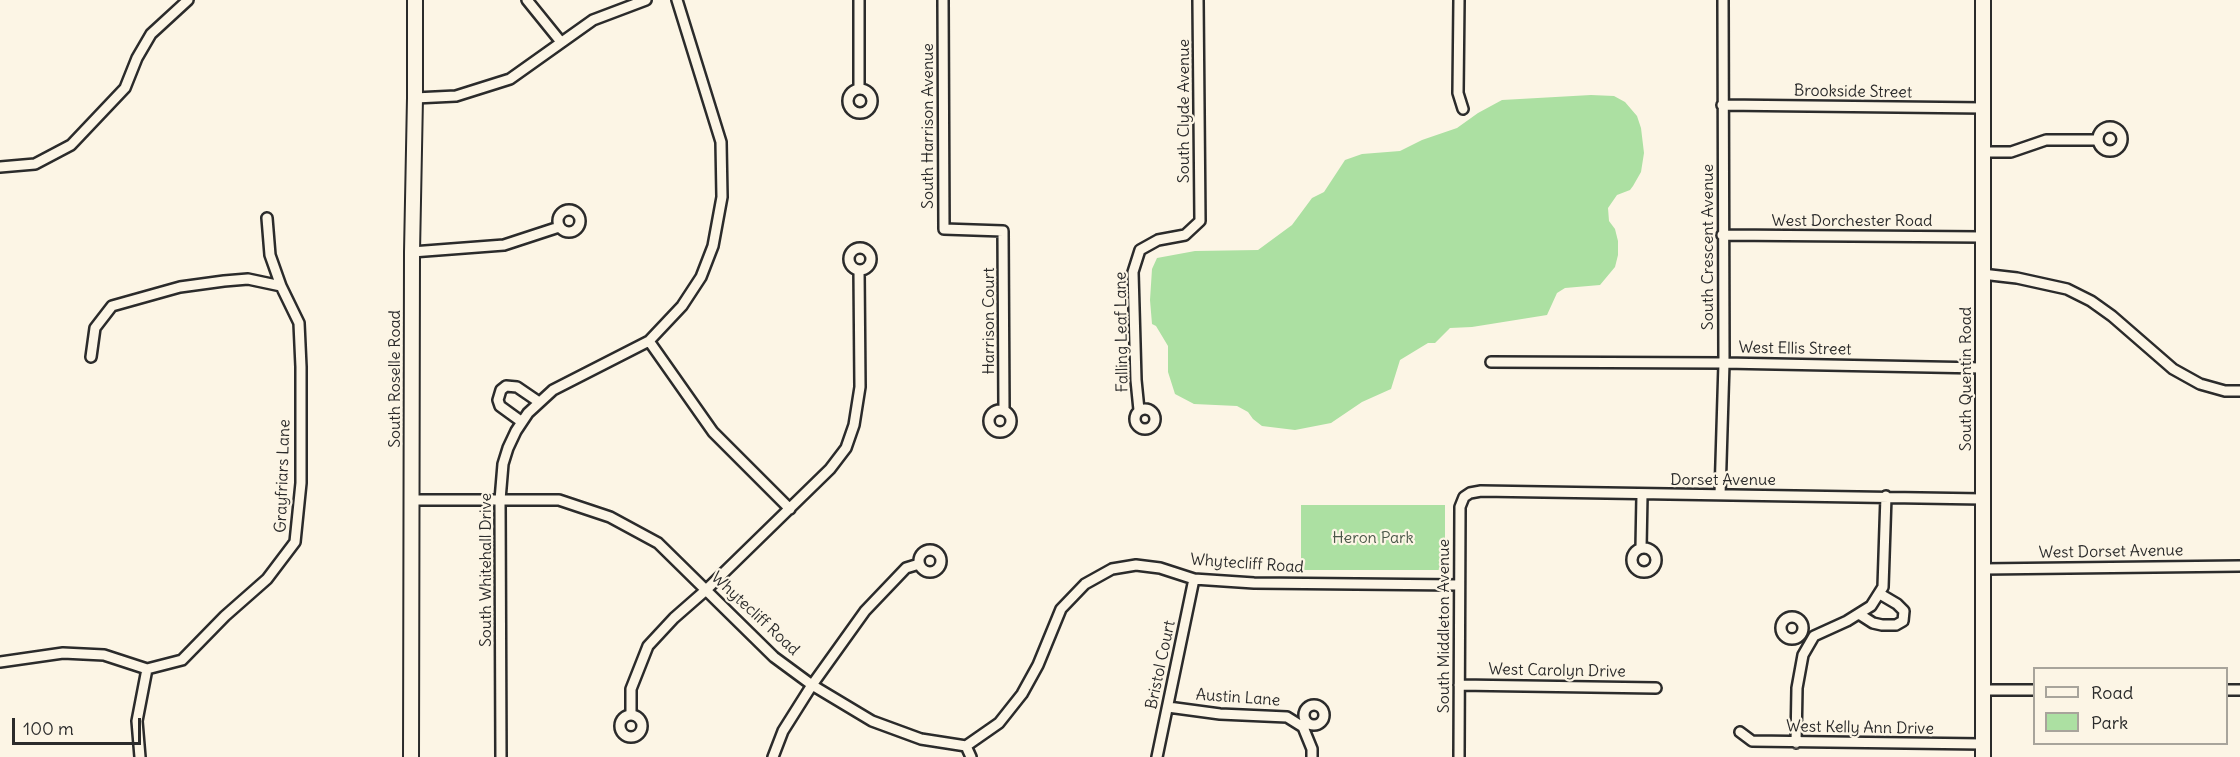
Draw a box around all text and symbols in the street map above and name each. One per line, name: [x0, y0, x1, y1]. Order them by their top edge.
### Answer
street label: South Clyde Avenue: [1174, 39, 1194, 183]
street label: South Harrison Avenue: [918, 43, 938, 209]
street label: Brookside Street: [1794, 81, 1912, 103]
street label: South Crescent Avenue: [1698, 164, 1718, 330]
street label: West Dorchester Road: [1772, 211, 1932, 231]
street label: Harrison Court: [979, 267, 999, 375]
street label: Falling Leaf Lane: [1111, 271, 1133, 393]
street label: South Quentin Road: [1956, 307, 1976, 451]
street label: South Roselle Road: [385, 310, 405, 448]
street label: West Ellis Street: [1738, 338, 1852, 360]
street label: Grayfriars Lane: [271, 419, 295, 533]
street label: Dorset Avenue: [1670, 470, 1776, 490]
street label: South Whitehall Drive: [476, 493, 496, 647]
park label: Heron Park: [1332, 528, 1414, 548]
street label: South Middleton Avenue: [1434, 539, 1454, 713]
street label: West Dorset Avenue: [2039, 541, 2183, 563]
street label: Whytecliff Road: [1190, 550, 1304, 578]
street label: Whytecliff Road: [707, 568, 803, 660]
street label: Bristol Court: [1142, 619, 1180, 711]
street label: West Carolyn Drive: [1488, 660, 1626, 682]
legend: [2033, 667, 2228, 745]
text: Road: [2091, 681, 2133, 704]
street label: Austin Lane: [1195, 685, 1281, 711]
scale bar: [15, 706, 144, 744]
text: Park: [2091, 711, 2128, 734]
text: 100 m: [23, 717, 74, 740]
street label: West Kelly Ann Drive: [1786, 717, 1934, 739]

